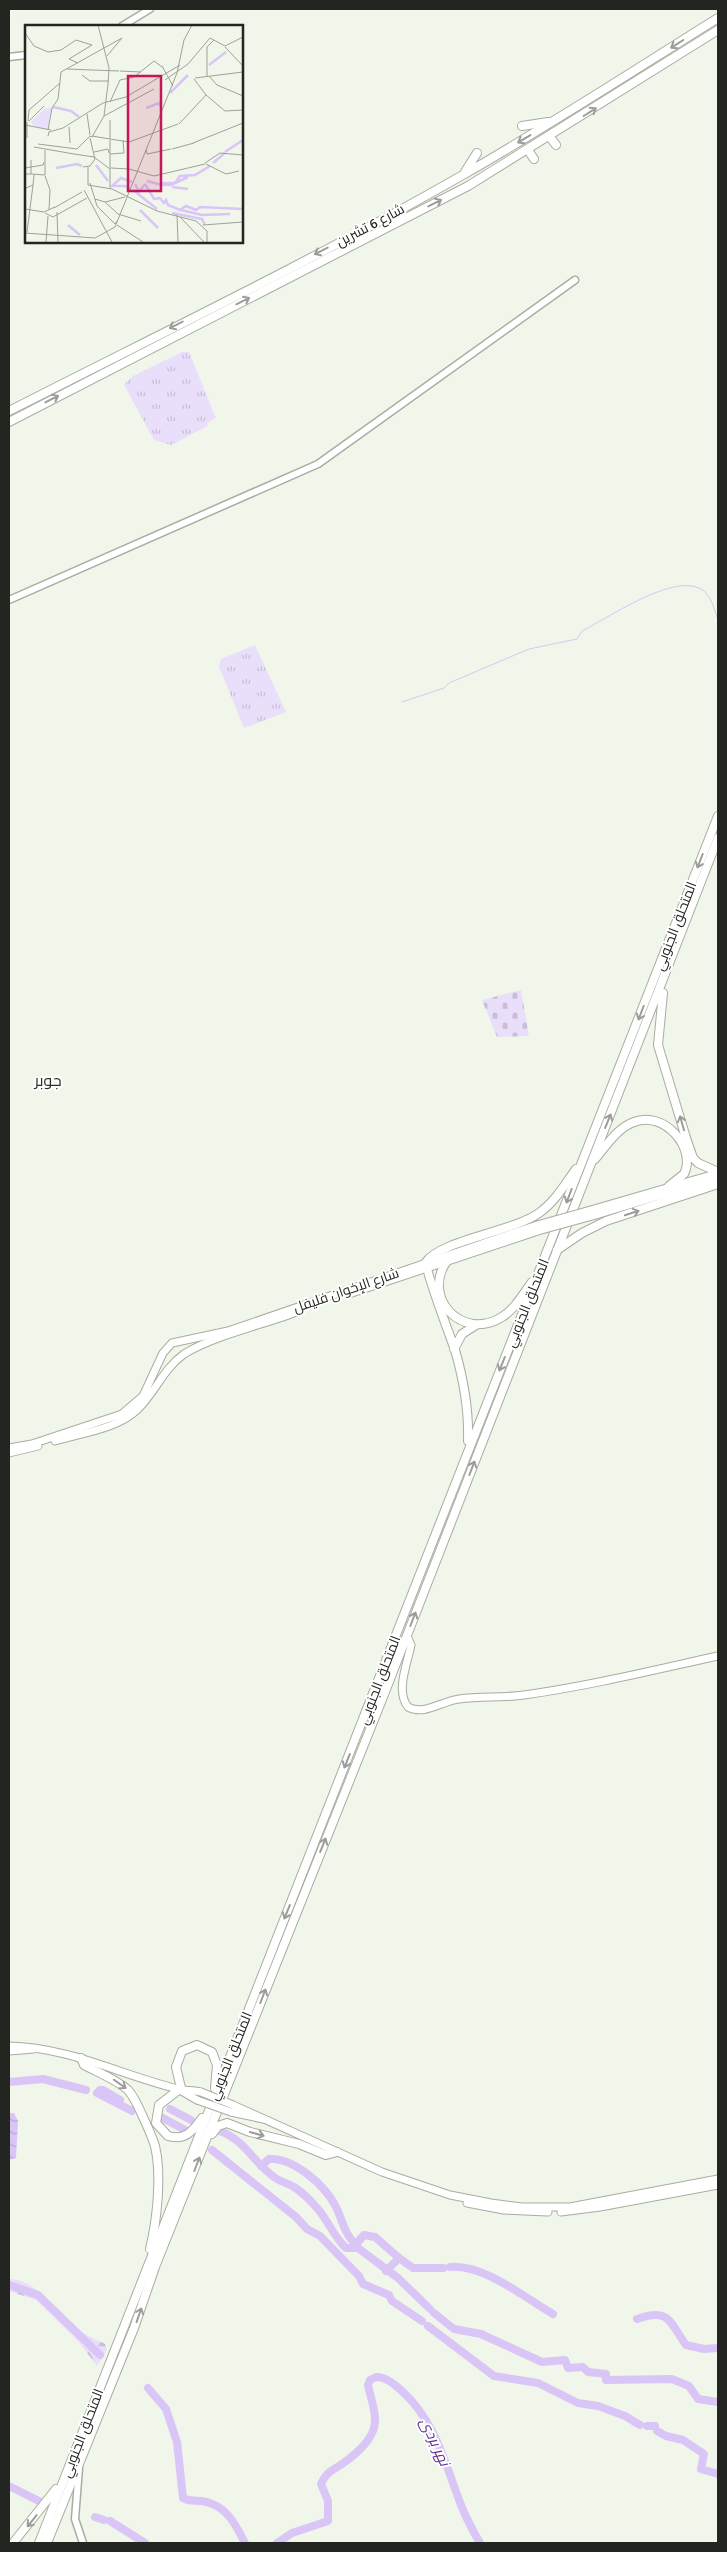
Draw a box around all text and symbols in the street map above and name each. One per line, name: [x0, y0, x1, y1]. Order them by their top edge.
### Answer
inset map: [25, 25, 242, 242]
one-way arrow: [670, 38, 684, 49]
one-way arrow: [582, 106, 596, 116]
one-way arrow: [517, 134, 532, 144]
one-way arrow: [427, 198, 442, 208]
street label: شارع 6 تشرين: [333, 200, 407, 251]
one-way arrow: [314, 247, 329, 256]
one-way arrow: [236, 296, 251, 306]
one-way arrow: [169, 321, 184, 330]
one-way arrow: [44, 394, 59, 403]
one-way arrow: [695, 854, 704, 869]
street label: المتحلق الجنوبي: [651, 879, 703, 974]
one-way arrow: [636, 1004, 645, 1020]
district label: جوبر: [33, 1071, 62, 1091]
one-way arrow: [604, 1114, 613, 1129]
one-way arrow: [676, 1115, 686, 1131]
one-way arrow: [564, 1188, 573, 1204]
one-way arrow: [623, 1208, 639, 1218]
street label: المتحلق الجنوبي: [502, 1256, 556, 1351]
street label: شارع الإخوان فليفل: [291, 1264, 401, 1317]
one-way arrow: [497, 1356, 506, 1371]
one-way arrow: [468, 1461, 477, 1476]
one-way arrow: [409, 1612, 418, 1627]
street label: المتحلق الجنوبي: [355, 1633, 407, 1728]
one-way arrow: [342, 1752, 351, 1768]
one-way arrow: [319, 1838, 328, 1853]
one-way arrow: [281, 1904, 290, 1919]
one-way arrow: [258, 1989, 268, 2004]
street label: المتحلق الجنوبي: [205, 2009, 259, 2104]
one-way arrow: [112, 2079, 126, 2089]
one-way arrow: [248, 2130, 264, 2139]
one-way arrow: [193, 2157, 203, 2172]
one-way arrow: [135, 2308, 144, 2324]
street label: المتحلق الجنوبي: [58, 2386, 110, 2481]
water label: نهر بردى: [416, 2415, 455, 2471]
one-way arrow: [26, 2514, 37, 2527]

